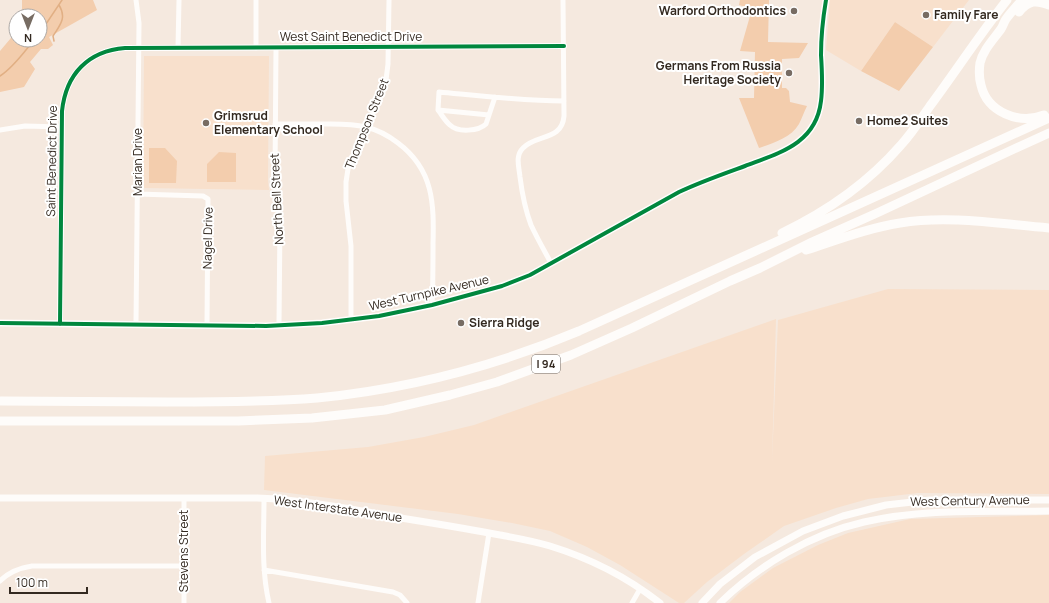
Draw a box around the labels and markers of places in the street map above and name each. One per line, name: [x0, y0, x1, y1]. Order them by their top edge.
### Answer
place label: Warford Orthodontics: [659, 2, 786, 19]
marker: Warford Orthodontics: [789, 6, 799, 16]
place label: Family Fare: [934, 6, 998, 23]
marker: Family Fare: [921, 10, 931, 20]
place label: Germans From Russia Heritage Society: [656, 57, 781, 88]
marker: Germans From Russia Heritage Society: [784, 68, 794, 78]
place label: Grimsrud Elementary School: [214, 107, 323, 138]
place label: Home2 Suites: [867, 112, 948, 129]
marker: Home2 Suites: [854, 116, 864, 126]
marker: Grimsrud Elementary School: [201, 118, 211, 128]
place label: Sierra Ridge: [469, 314, 540, 331]
marker: Sierra Ridge: [456, 318, 466, 328]

